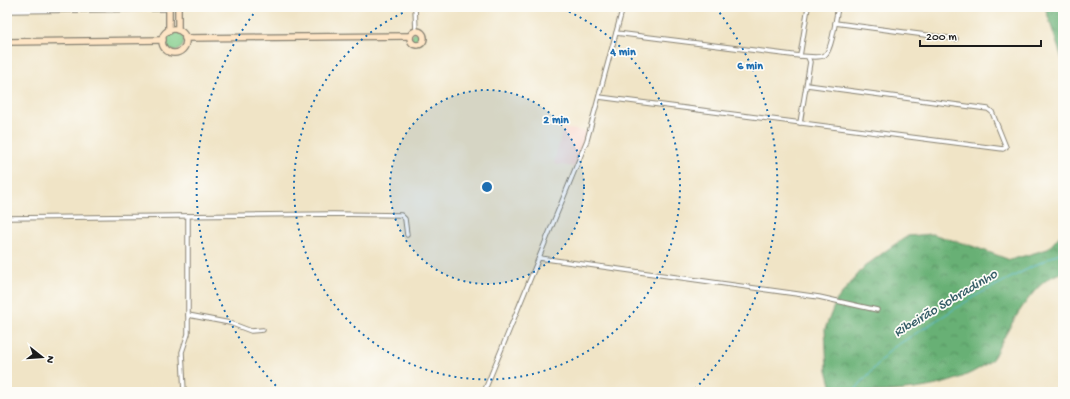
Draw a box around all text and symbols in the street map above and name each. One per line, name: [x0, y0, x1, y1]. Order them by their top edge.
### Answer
scale bar: [920, 22, 1041, 48]
text: 200 m: [926, 31, 957, 45]
text: 4 min: [609, 46, 636, 60]
text: 6 min: [737, 60, 763, 74]
text: 2 min: [543, 114, 569, 128]
centre of rings: [480, 180, 494, 194]
water label: Ribeirão Sobradinho: [891, 266, 1002, 342]
north arrow: [22, 337, 62, 377]
text: N: [43, 354, 56, 365]

